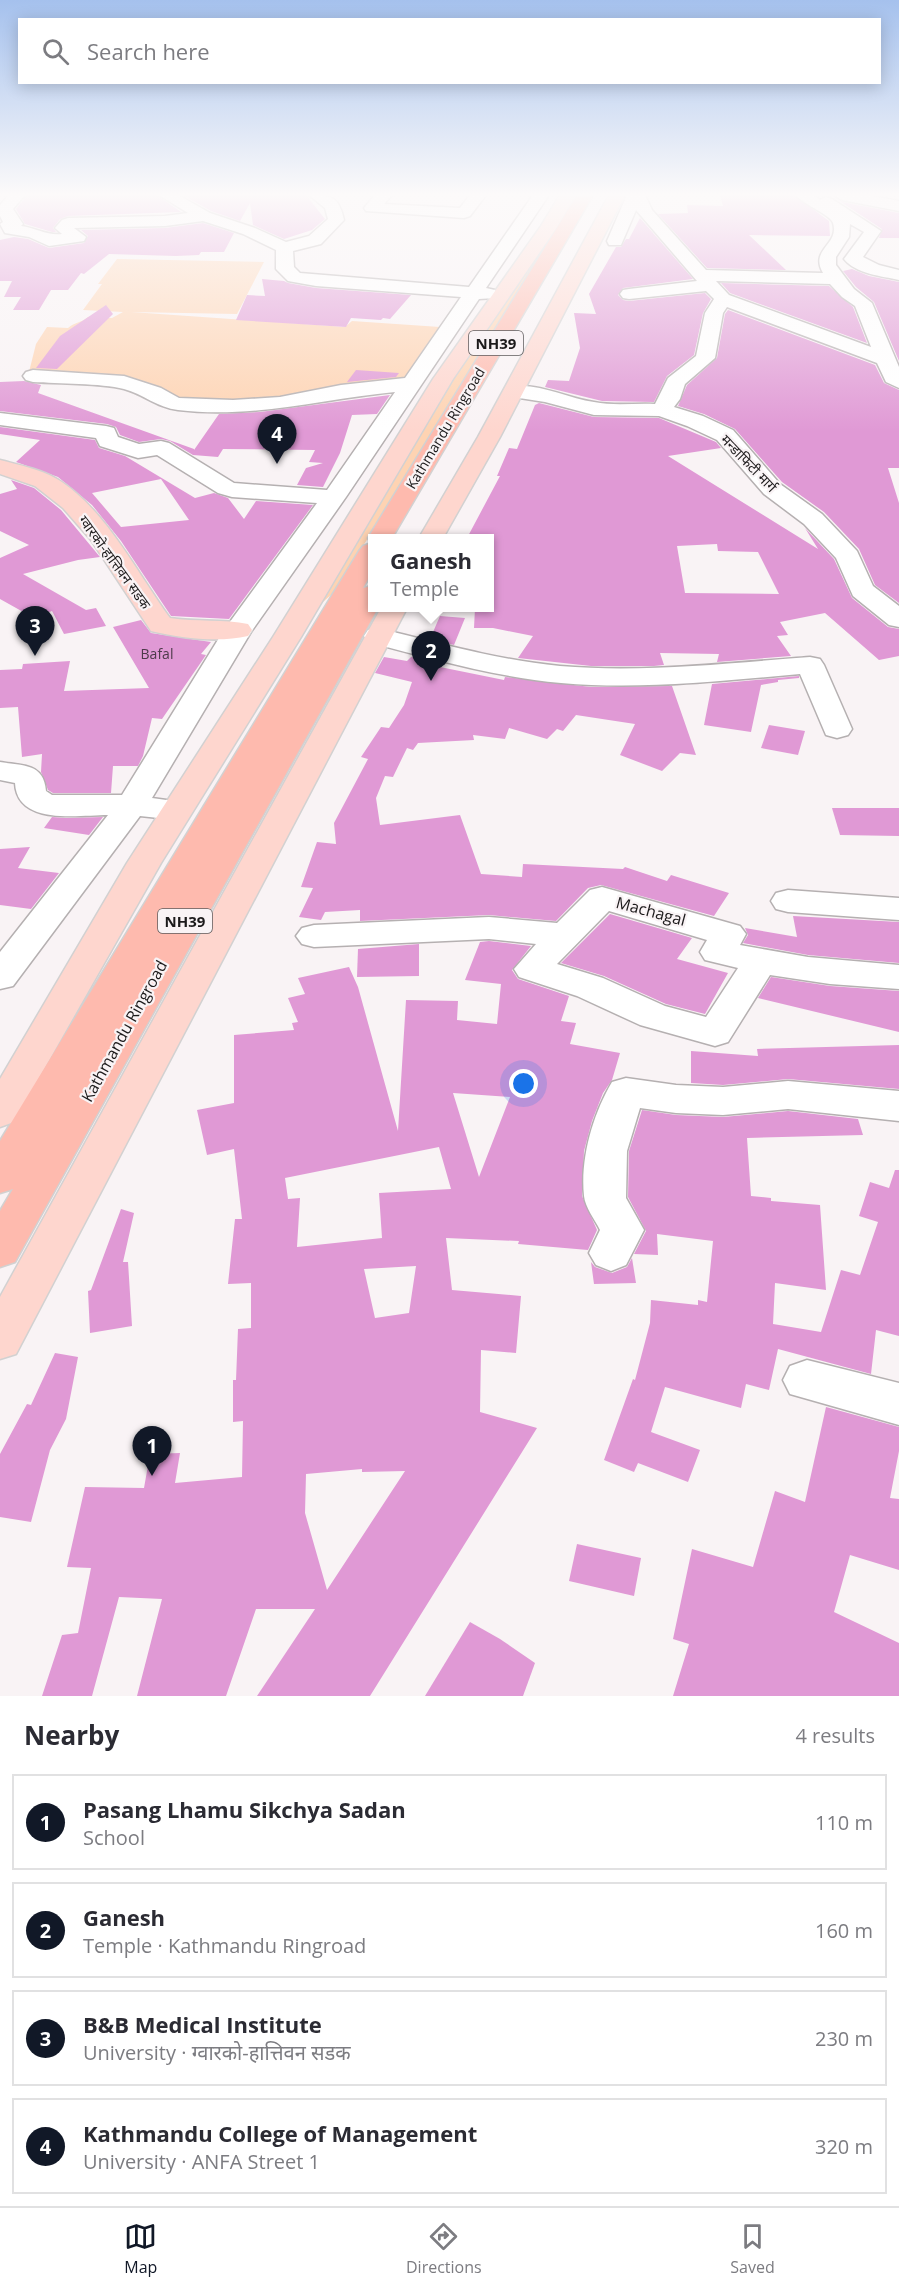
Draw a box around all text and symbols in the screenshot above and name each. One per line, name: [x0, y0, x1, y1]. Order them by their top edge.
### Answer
search box: [18, 18, 881, 84]
icon: search: [39, 35, 72, 68]
text: Search here: [87, 36, 210, 66]
road number: NH39: [469, 331, 523, 355]
street label: Kathmandu Ringroad: [401, 364, 489, 492]
pin: 4: [258, 414, 296, 464]
street label: मन्डाफिटी मार्ग: [717, 430, 782, 497]
street label: ग्वारको-हात्तिवन सडक: [75, 511, 156, 613]
popup: [368, 534, 494, 612]
text: Ganesh: [390, 545, 472, 575]
text: Temple: [390, 575, 459, 602]
pin: 3: [15, 606, 54, 656]
pin: 2: [412, 632, 450, 681]
house number: Bafal: [141, 644, 173, 663]
street label: Machagal: [614, 891, 688, 931]
road number: NH39: [158, 909, 212, 933]
street label: Kathmandu Ringroad: [76, 956, 172, 1106]
your location: [509, 1069, 538, 1098]
pin: 1: [132, 1426, 172, 1476]
text: Nearby: [24, 1717, 119, 1753]
text: 4 results: [795, 1722, 875, 1749]
text: Pasang Lhamu Sikchya Sadan: [83, 1794, 406, 1824]
text: 1: [40, 1809, 51, 1836]
text: 110 m: [815, 1809, 873, 1836]
text: School: [83, 1824, 145, 1851]
text: Ganesh: [83, 1902, 165, 1932]
text: 2: [40, 1917, 51, 1944]
text: 160 m: [815, 1917, 873, 1944]
text: Temple · Kathmandu Ringroad: [83, 1932, 366, 1959]
text: B&B Medical Institute: [83, 2009, 322, 2039]
text: 3: [40, 2025, 51, 2052]
text: 230 m: [815, 2025, 873, 2052]
text: University · ग्वारको-हात्तिवन सडक: [83, 2039, 351, 2066]
text: Kathmandu College of Management: [83, 2118, 477, 2148]
text: 4: [40, 2133, 51, 2160]
text: 320 m: [815, 2133, 873, 2160]
text: University · ANFA Street 1: [83, 2148, 320, 2175]
tab: Map: [124, 2220, 157, 2278]
tab: Directions: [406, 2220, 482, 2278]
tab: Saved: [730, 2220, 775, 2278]

